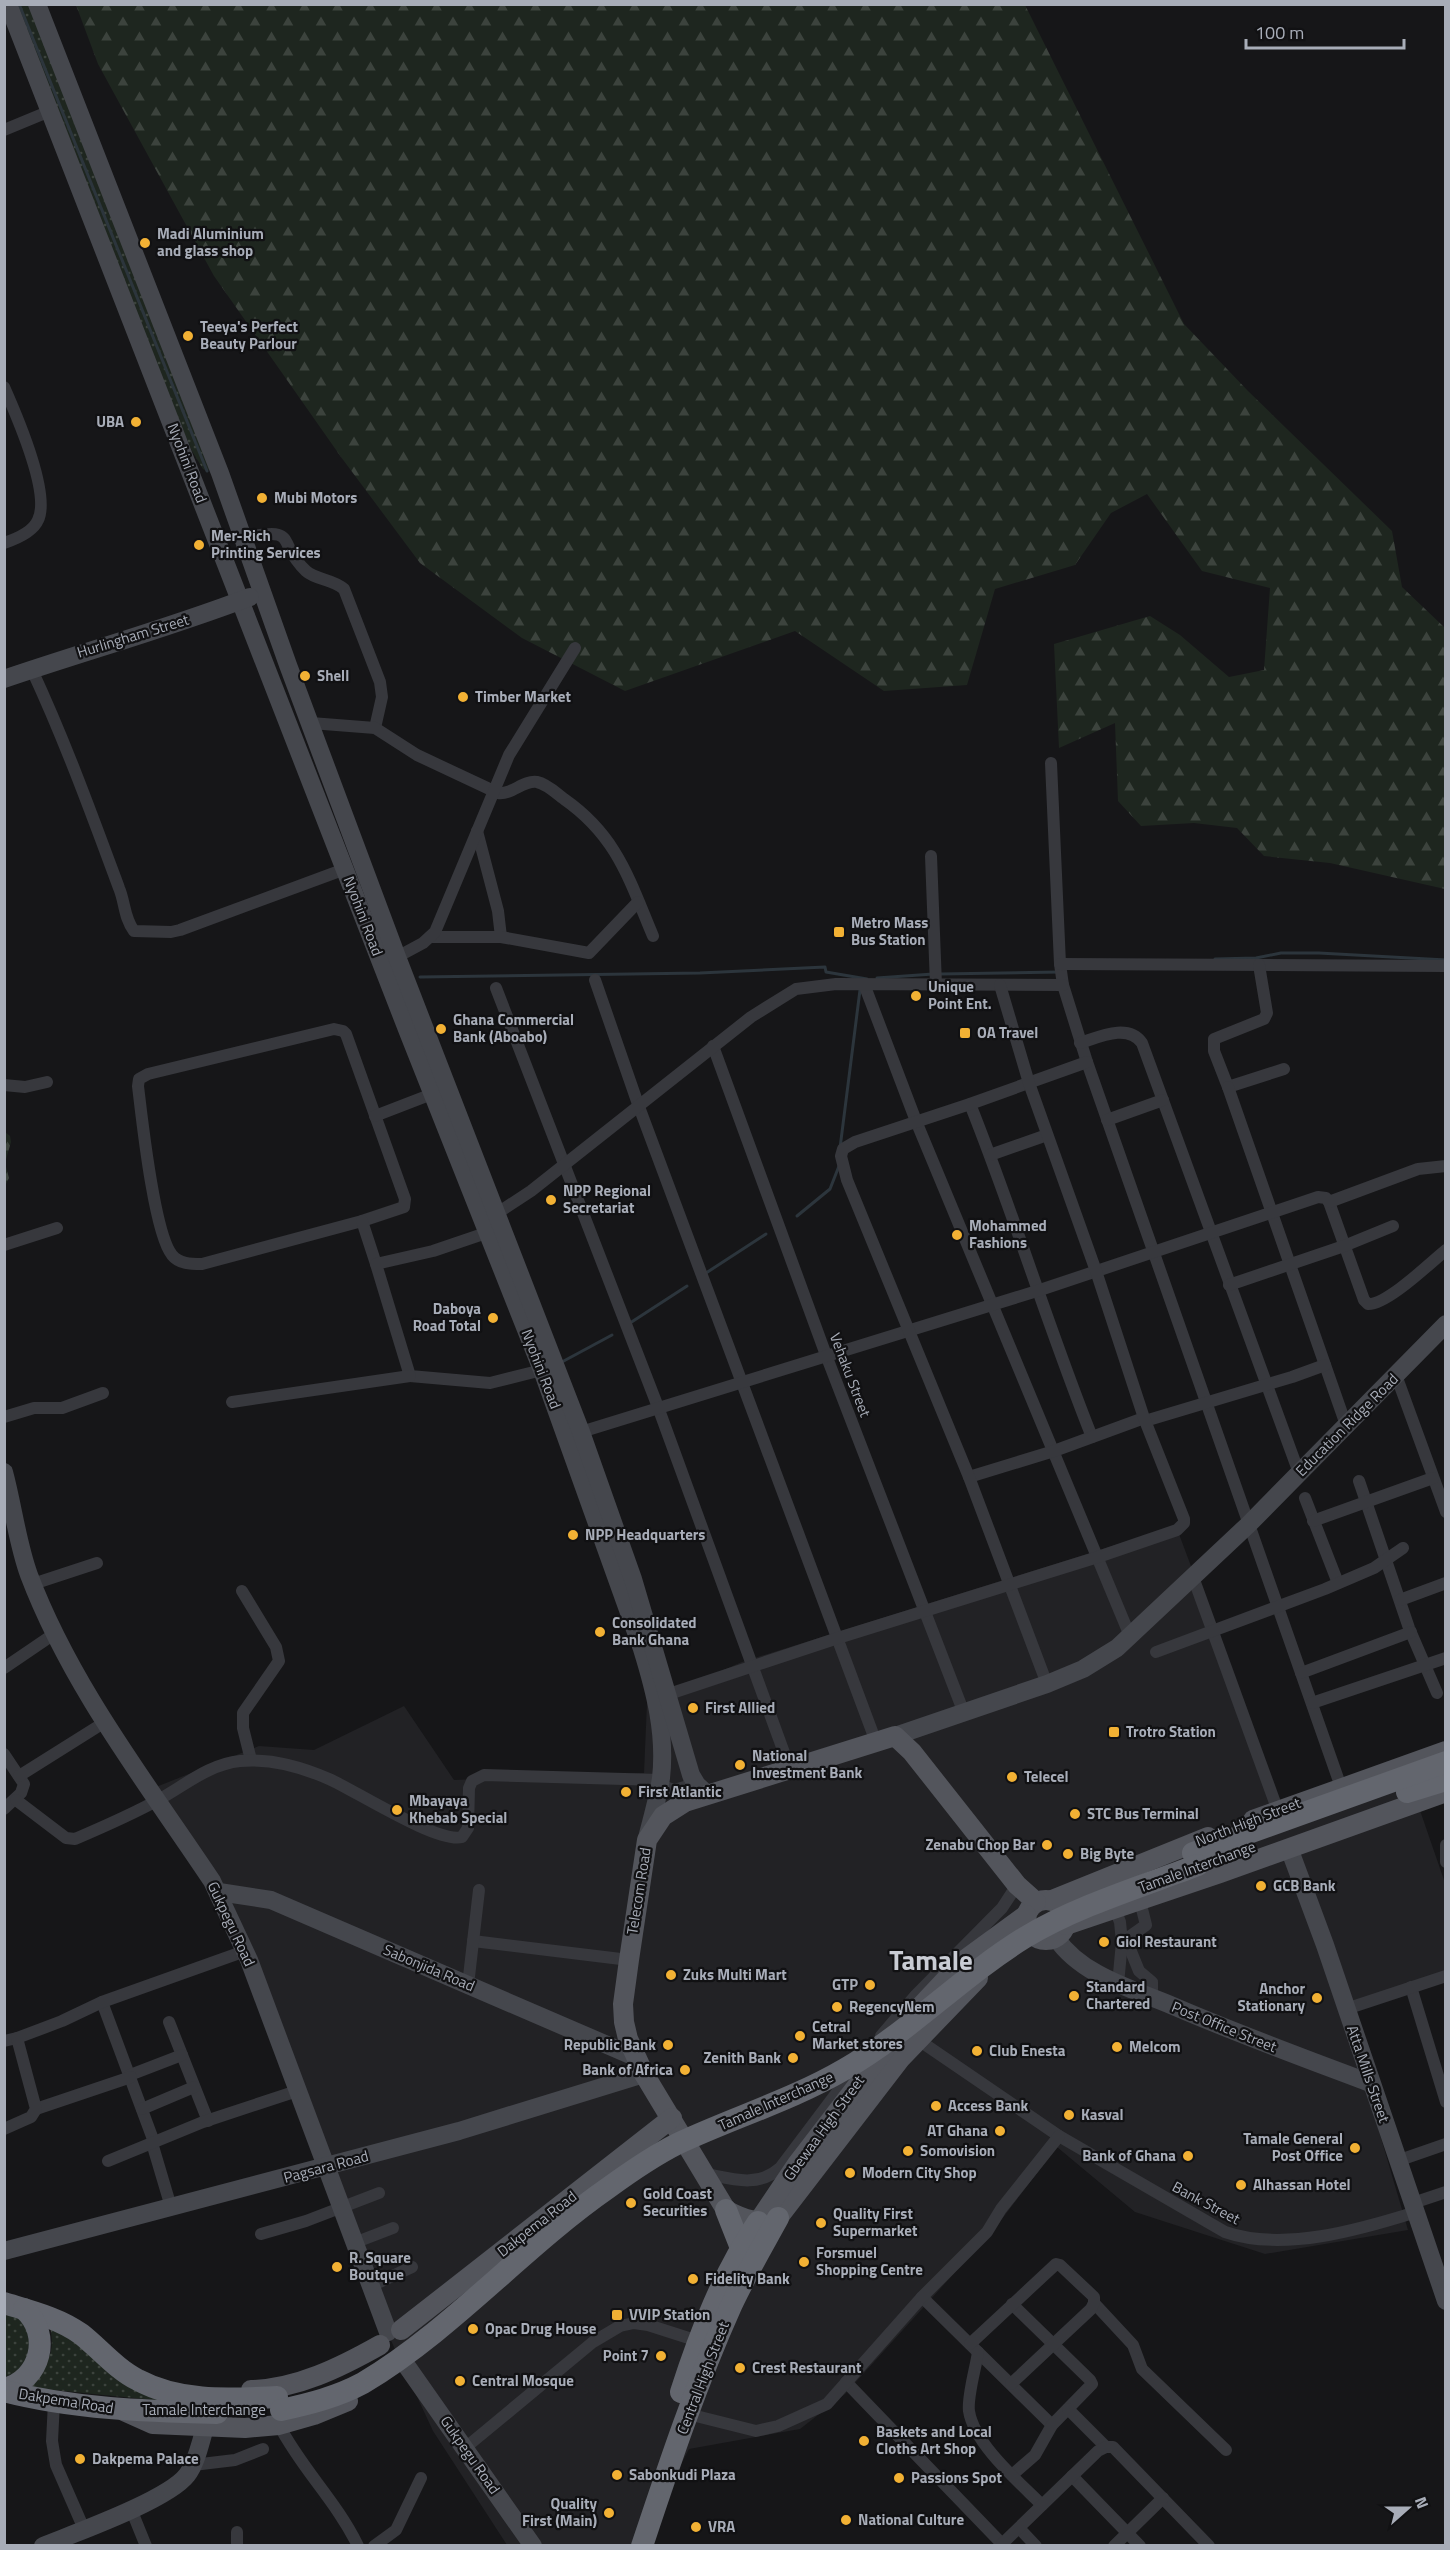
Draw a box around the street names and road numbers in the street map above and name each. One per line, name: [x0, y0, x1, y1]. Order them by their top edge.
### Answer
street label: Nyohini Road: [162, 420, 213, 506]
street label: Hurlingham Street: [74, 607, 192, 663]
street label: Nyohini Road: [338, 873, 389, 959]
street label: Nyohini Road: [516, 1326, 567, 1412]
street label: Vehaku Street: [824, 1329, 877, 1421]
street label: Education Ridge Road: [1290, 1368, 1403, 1481]
street label: North High Street: [1192, 1791, 1304, 1852]
street label: Tamale Interchange: [1135, 1835, 1259, 1898]
street label: Telecom Road: [620, 1846, 657, 1936]
street label: Gukpegu Road: [202, 1878, 261, 1970]
street label: Sabonjida Road: [380, 1938, 478, 1997]
street label: Post Office Street: [1168, 1995, 1281, 2058]
street label: Atta Mills Street: [1341, 2022, 1396, 2126]
street label: Tamale Interchange: [715, 2065, 837, 2136]
street label: Gbewaa High Street: [777, 2070, 870, 2185]
street label: Pagsara Road: [281, 2144, 371, 2189]
street label: Bank Street: [1168, 2175, 1245, 2230]
street label: Dakpema Road: [492, 2185, 581, 2262]
street label: Central High Street: [670, 2317, 735, 2438]
street label: Dakpema Road: [17, 2382, 115, 2419]
street label: Tamale Interchange: [142, 2398, 266, 2421]
street label: Gukpegu Road: [435, 2411, 506, 2499]

